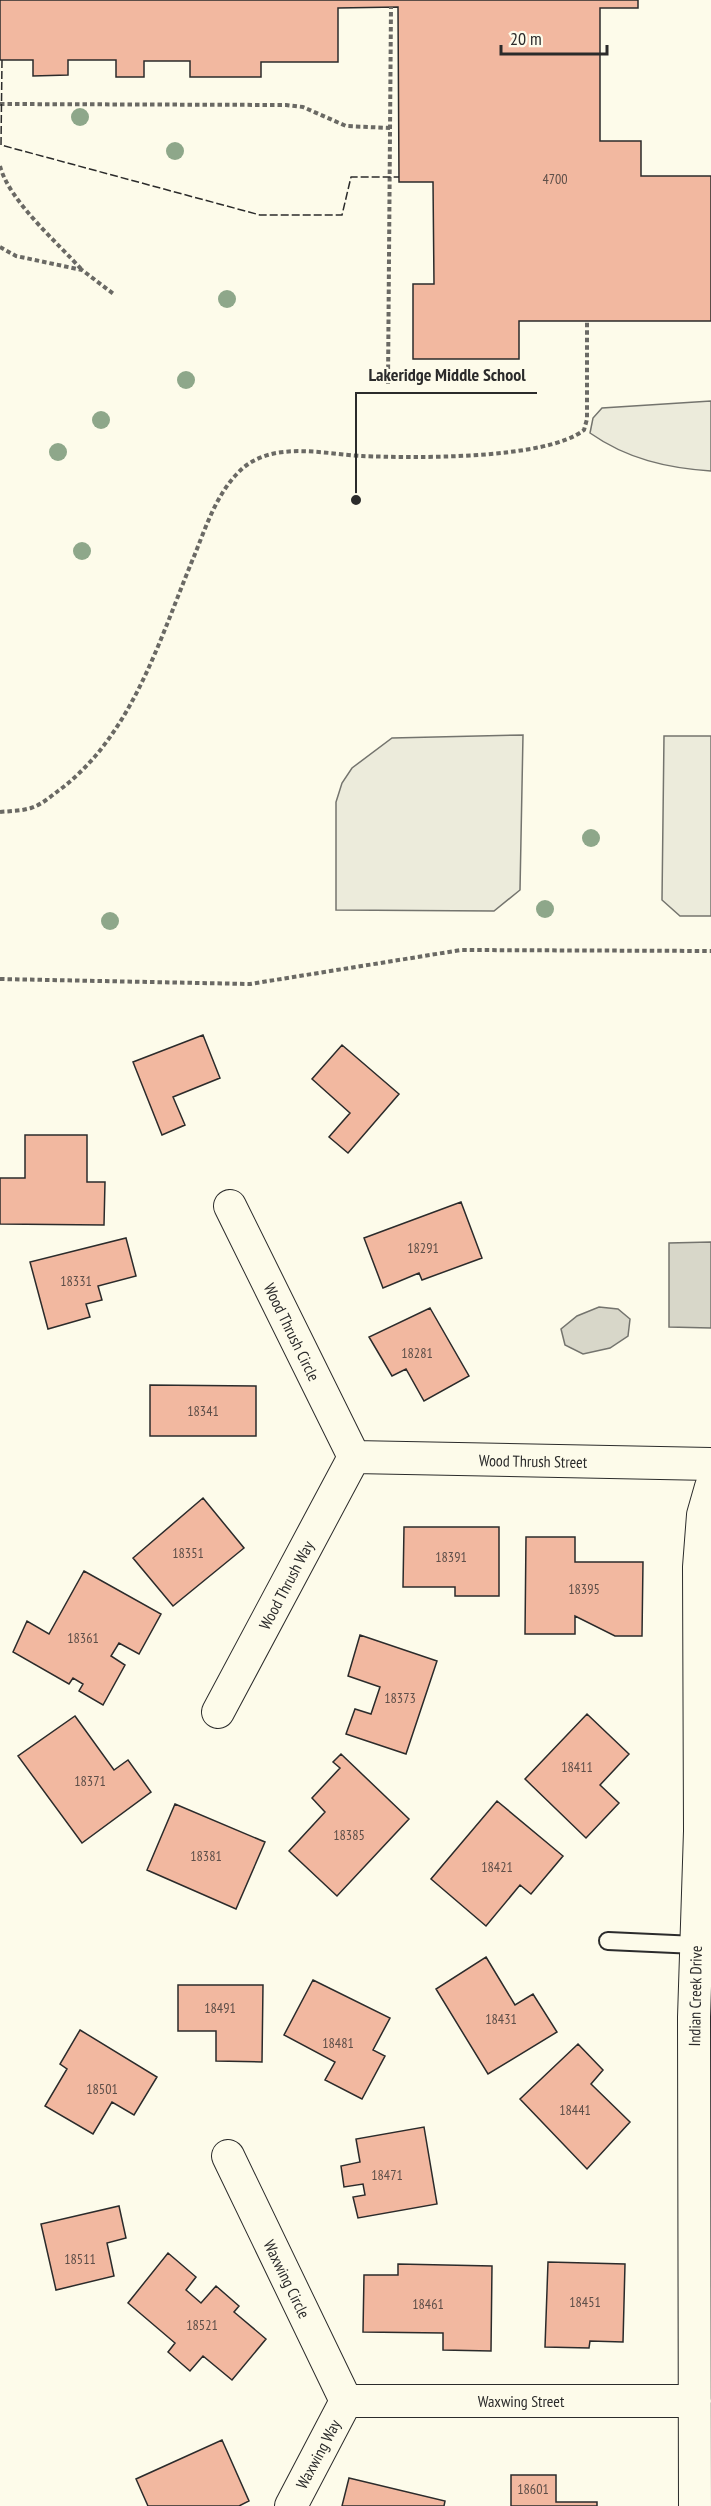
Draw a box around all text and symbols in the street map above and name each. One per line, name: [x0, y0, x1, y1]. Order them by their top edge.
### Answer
scale bar: [501, 18, 608, 56]
text: 20 m: [510, 27, 542, 50]
house number: 4700: [542, 170, 568, 188]
callout: Lakeridge Middle School: [356, 357, 537, 393]
text: Lakeridge Middle School: [368, 363, 526, 386]
house number: 18291: [407, 1239, 439, 1257]
house number: 18331: [60, 1272, 92, 1290]
street label: Wood Thrush Circle: [260, 1280, 324, 1384]
house number: 18281: [401, 1344, 433, 1362]
house number: 18341: [187, 1402, 219, 1420]
street label: Wood Thrush Street: [479, 1450, 588, 1472]
street label: Wood Thrush Way: [254, 1537, 318, 1633]
house number: 18351: [172, 1544, 204, 1562]
house number: 18391: [435, 1548, 467, 1566]
house number: 18395: [568, 1580, 600, 1598]
house number: 18361: [67, 1629, 99, 1647]
house number: 18373: [384, 1689, 416, 1707]
house number: 18411: [561, 1758, 593, 1776]
house number: 18371: [74, 1772, 106, 1790]
house number: 18385: [333, 1826, 365, 1844]
house number: 18381: [190, 1847, 222, 1865]
house number: 18421: [481, 1858, 513, 1876]
street label: Indian Creek Drive: [684, 1945, 706, 2047]
house number: 18491: [204, 1999, 236, 2017]
house number: 18431: [485, 2010, 517, 2028]
house number: 18481: [322, 2034, 354, 2052]
house number: 18501: [86, 2080, 118, 2098]
house number: 18441: [559, 2101, 591, 2119]
house number: 18471: [371, 2166, 403, 2184]
street label: Waxwing Circle: [259, 2237, 315, 2321]
house number: 18511: [64, 2250, 96, 2268]
house number: 18451: [569, 2293, 601, 2311]
house number: 18461: [412, 2295, 444, 2313]
house number: 18521: [186, 2316, 218, 2334]
street label: Waxwing Street: [478, 2391, 565, 2411]
street label: Waxwing Way: [291, 2416, 345, 2492]
house number: 18601: [517, 2480, 549, 2498]

